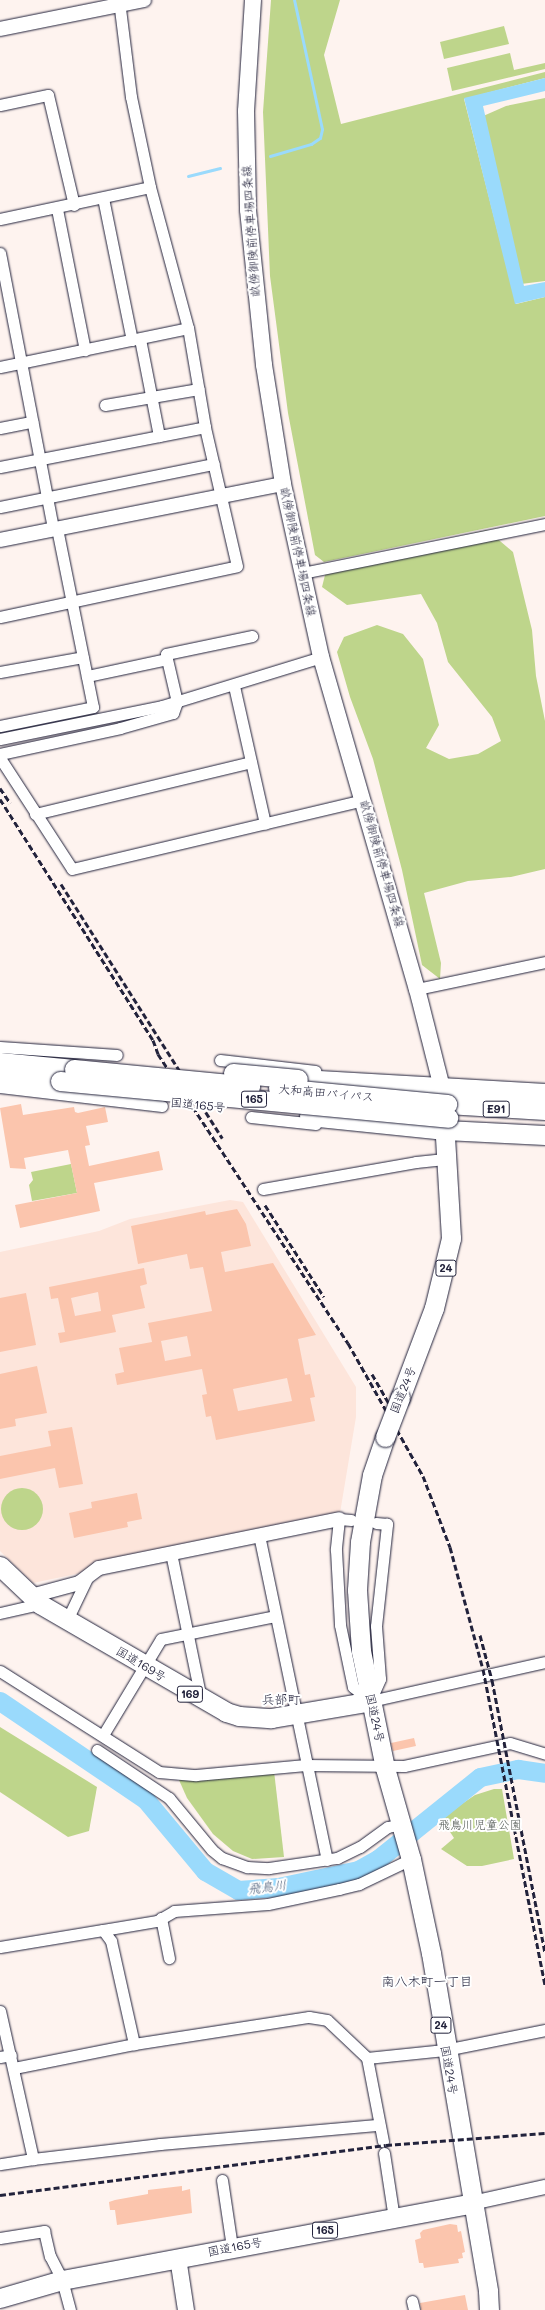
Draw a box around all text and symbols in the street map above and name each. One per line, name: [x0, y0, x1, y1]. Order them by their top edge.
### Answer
street label: 畝傍御陵前停車場四条線: [239, 165, 263, 297]
street label: 畝傍御陵前停車場四条線: [277, 486, 319, 618]
street label: 畝傍御陵前停車場四条線: [357, 799, 407, 929]
street label: 大和高田バイパス: [278, 1082, 374, 1104]
road number: 165: [241, 1090, 267, 1108]
street label: 国道165号: [170, 1095, 226, 1115]
road number: E91: [482, 1100, 510, 1118]
road number: 24: [435, 1259, 457, 1277]
street label: 国道24号: [387, 1364, 419, 1416]
street label: 国道169号: [113, 1643, 169, 1685]
road number: 169: [176, 1685, 204, 1703]
district label: 兵部町: [262, 1691, 300, 1707]
street label: 国道24号: [363, 1692, 387, 1744]
park label: 飛鳥川児童公園: [438, 1818, 522, 1832]
water label: 飛鳥川: [247, 1877, 287, 1897]
district label: 南八木町一丁目: [382, 1973, 472, 1989]
road number: 24: [430, 2016, 452, 2034]
street label: 国道24号: [438, 2044, 460, 2096]
road number: 165: [312, 2221, 338, 2239]
street label: 国道165号: [206, 2235, 264, 2259]

